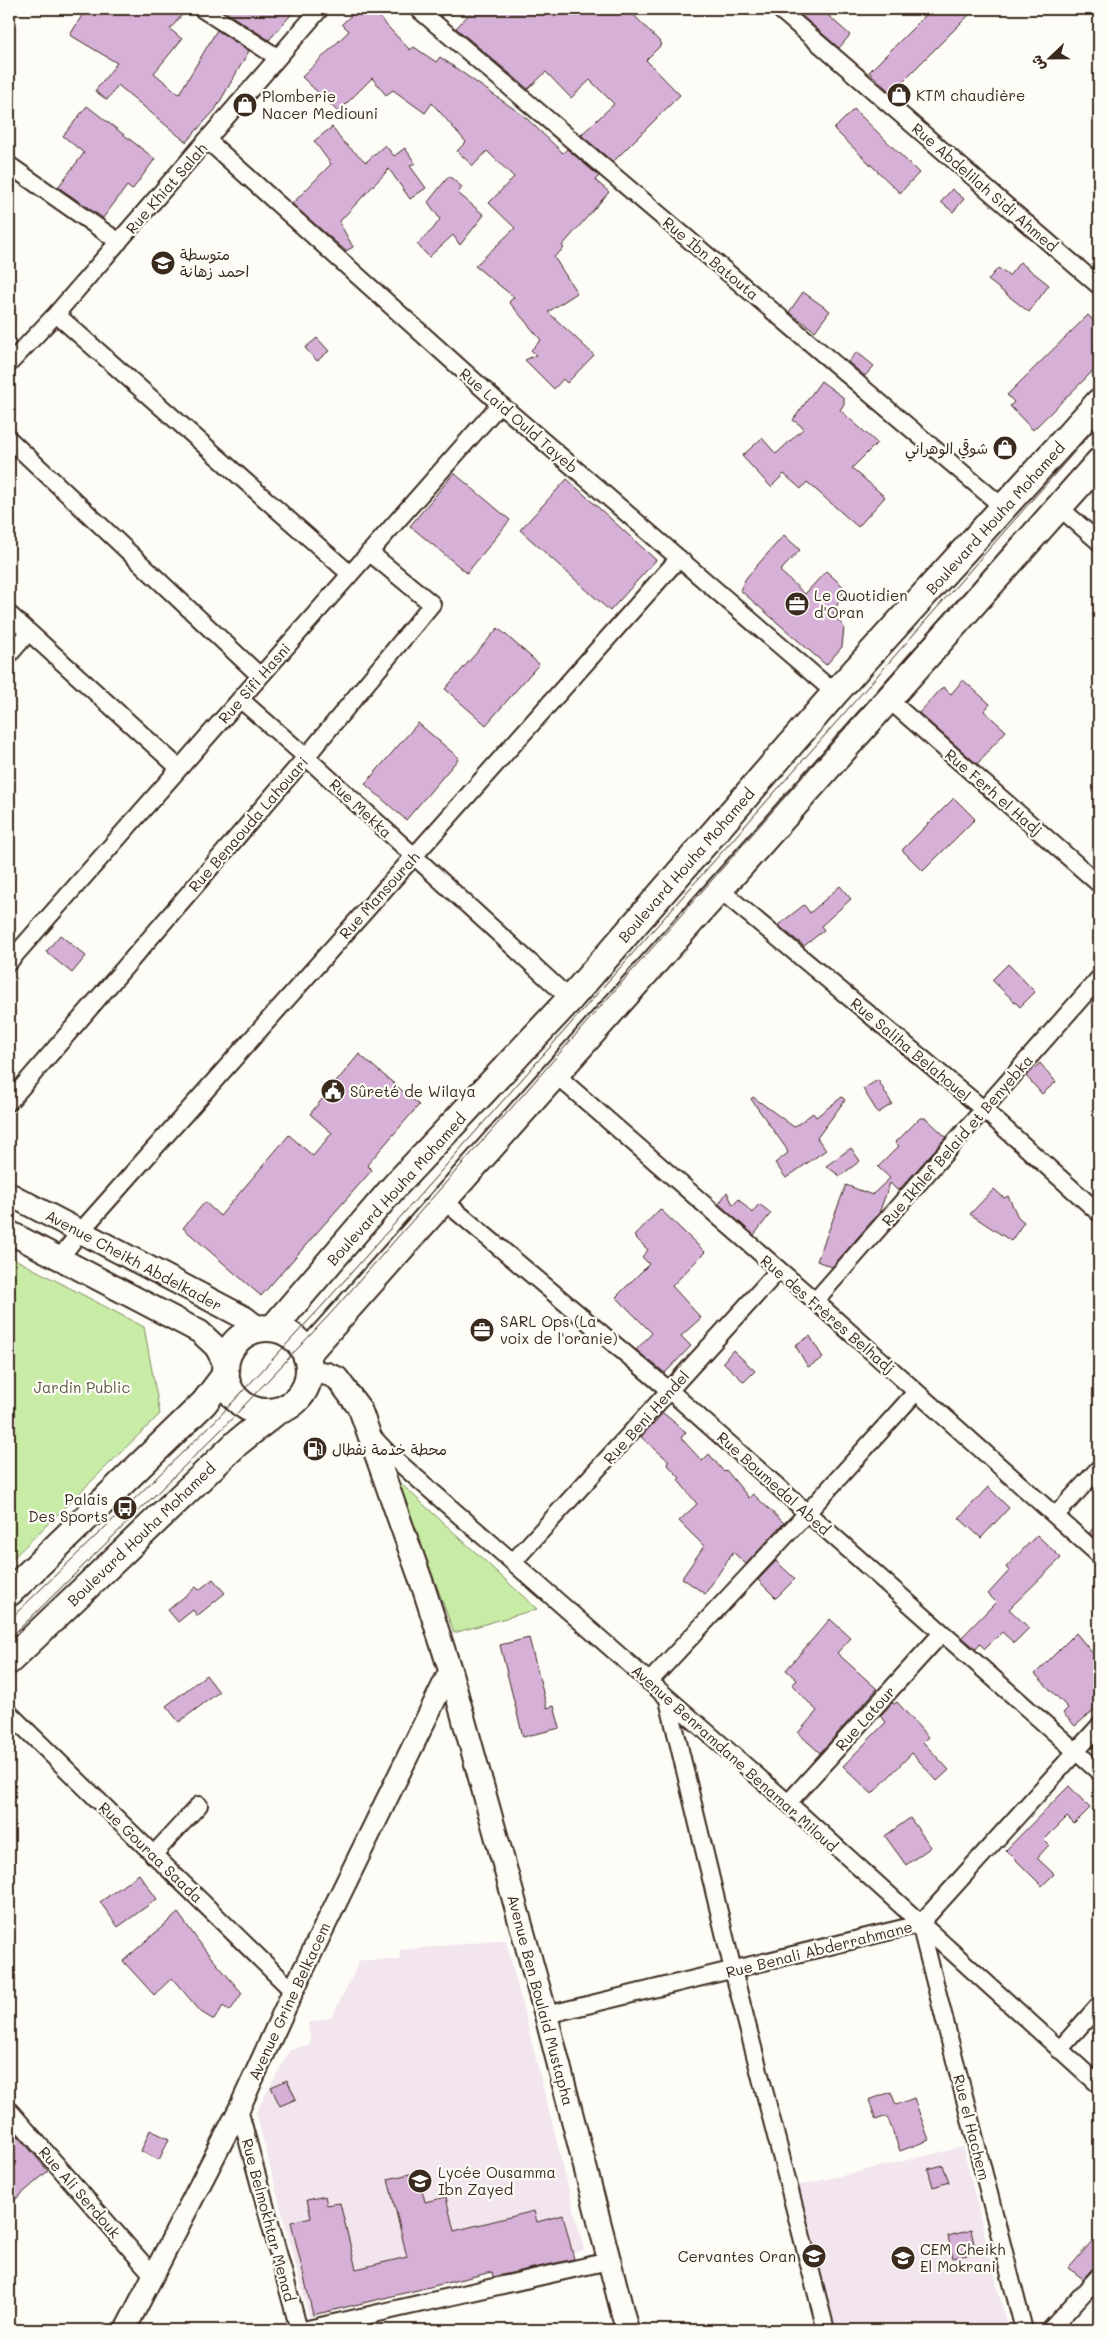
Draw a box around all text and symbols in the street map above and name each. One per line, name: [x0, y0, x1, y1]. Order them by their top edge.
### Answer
north arrow: [1026, 32, 1076, 82]
text: ش: [1026, 52, 1049, 74]
shop icon: KTM chaudière: [886, 82, 912, 108]
place label: KTM chaudière: [916, 85, 1025, 105]
place label: Plomberie Nacer Mediouni: [262, 86, 378, 123]
shop icon: Plomberie Nacer Mediouni: [232, 92, 258, 118]
street label: Rue Abdelilah Sidi Ahmed: [908, 118, 1062, 256]
street label: Rue Khiat Salah: [121, 138, 211, 238]
street label: Rue Ibn Batouta: [659, 212, 763, 304]
place label: متوسطة احمد زهانة: [180, 244, 249, 281]
school or university icon: متوسطة احمد زهانة: [150, 250, 176, 276]
street label: Rue Laid Ould Tayeb: [456, 363, 582, 477]
shop icon: شوقي الوهراني: [992, 435, 1018, 461]
place label: شوقي الوهراني: [905, 438, 988, 462]
street label: Boulevard Houha Mohamed: [921, 438, 1069, 598]
place label: Le Quotidien d'Oran: [814, 585, 908, 622]
office icon: Le Quotidien d'Oran: [784, 591, 810, 617]
street label: Rue Sifi Hasni: [214, 639, 294, 727]
street label: Rue Ferh el Hadj: [941, 744, 1047, 840]
street label: Rue Benaouda Lahouari: [184, 752, 312, 896]
street label: Rue Mekka: [326, 774, 396, 842]
street label: Boulevard Houha Mohamed: [613, 784, 759, 946]
street label: Rue Mansourah: [334, 847, 424, 943]
street label: Rue Saliha Belahouel: [847, 993, 975, 1105]
street label: Rue Ikhlef Belaid et Benyebka: [877, 1050, 1037, 1230]
public building icon: Sûreté de Wilaya: [320, 1078, 346, 1104]
place label: Sûreté de Wilaya: [350, 1081, 476, 1101]
street label: Boulevard Houha Mohamed: [322, 1109, 470, 1269]
street label: Avenue Cheikh Abdelkader: [42, 1205, 226, 1315]
street label: Rue des Frères Belhadj: [757, 1250, 899, 1378]
place label: SARL Ops (La voix de l'oranie): [500, 1311, 618, 1348]
office icon: SARL Ops (La voix de l'oranie): [469, 1317, 495, 1343]
street label: Rue Beni Hendel: [599, 1366, 693, 1468]
park label: Jardin Public: [34, 1377, 130, 1397]
street label: Rue Boumedal Abed: [713, 1427, 835, 1539]
fuel station icon: محطة خدمة نفطال: [302, 1436, 328, 1462]
place label: محطة خدمة نفطال: [332, 1439, 447, 1459]
street label: Boulevard Houha Mohamed: [63, 1458, 219, 1610]
place label: Palais Des Sports: [28, 1489, 108, 1526]
bus stop icon: Palais Des Sports: [112, 1495, 138, 1521]
street label: Avenue Benramdane Benamar Miloud: [628, 1660, 842, 1856]
street label: Rue Latour: [831, 1681, 899, 1755]
street label: Rue Gouraa Saada: [95, 1797, 207, 1907]
street label: Avenue Ben Boulaid Mustapha: [503, 1892, 579, 2108]
street label: Rue Benali Abderrahmane: [724, 1916, 914, 1982]
street label: Avenue Grine Belkacem: [244, 1919, 334, 2083]
street label: Rue el Hachem: [949, 2072, 995, 2182]
street label: Rue Belmokhtar Menad: [238, 2136, 300, 2304]
street label: Rue Ali Serdouk: [35, 2142, 125, 2242]
place label: Lycée Ousamma Ibn Zayed: [438, 2162, 556, 2199]
school or university icon: Lycée Ousamma Ibn Zayed: [407, 2168, 433, 2194]
place label: CEM Cheikh El Mokrani: [920, 2239, 1006, 2276]
school or university icon: Cervantes Oran: [801, 2243, 827, 2269]
school or university icon: CEM Cheikh El Mokrani: [890, 2245, 916, 2271]
place label: Cervantes Oran: [678, 2246, 796, 2266]

